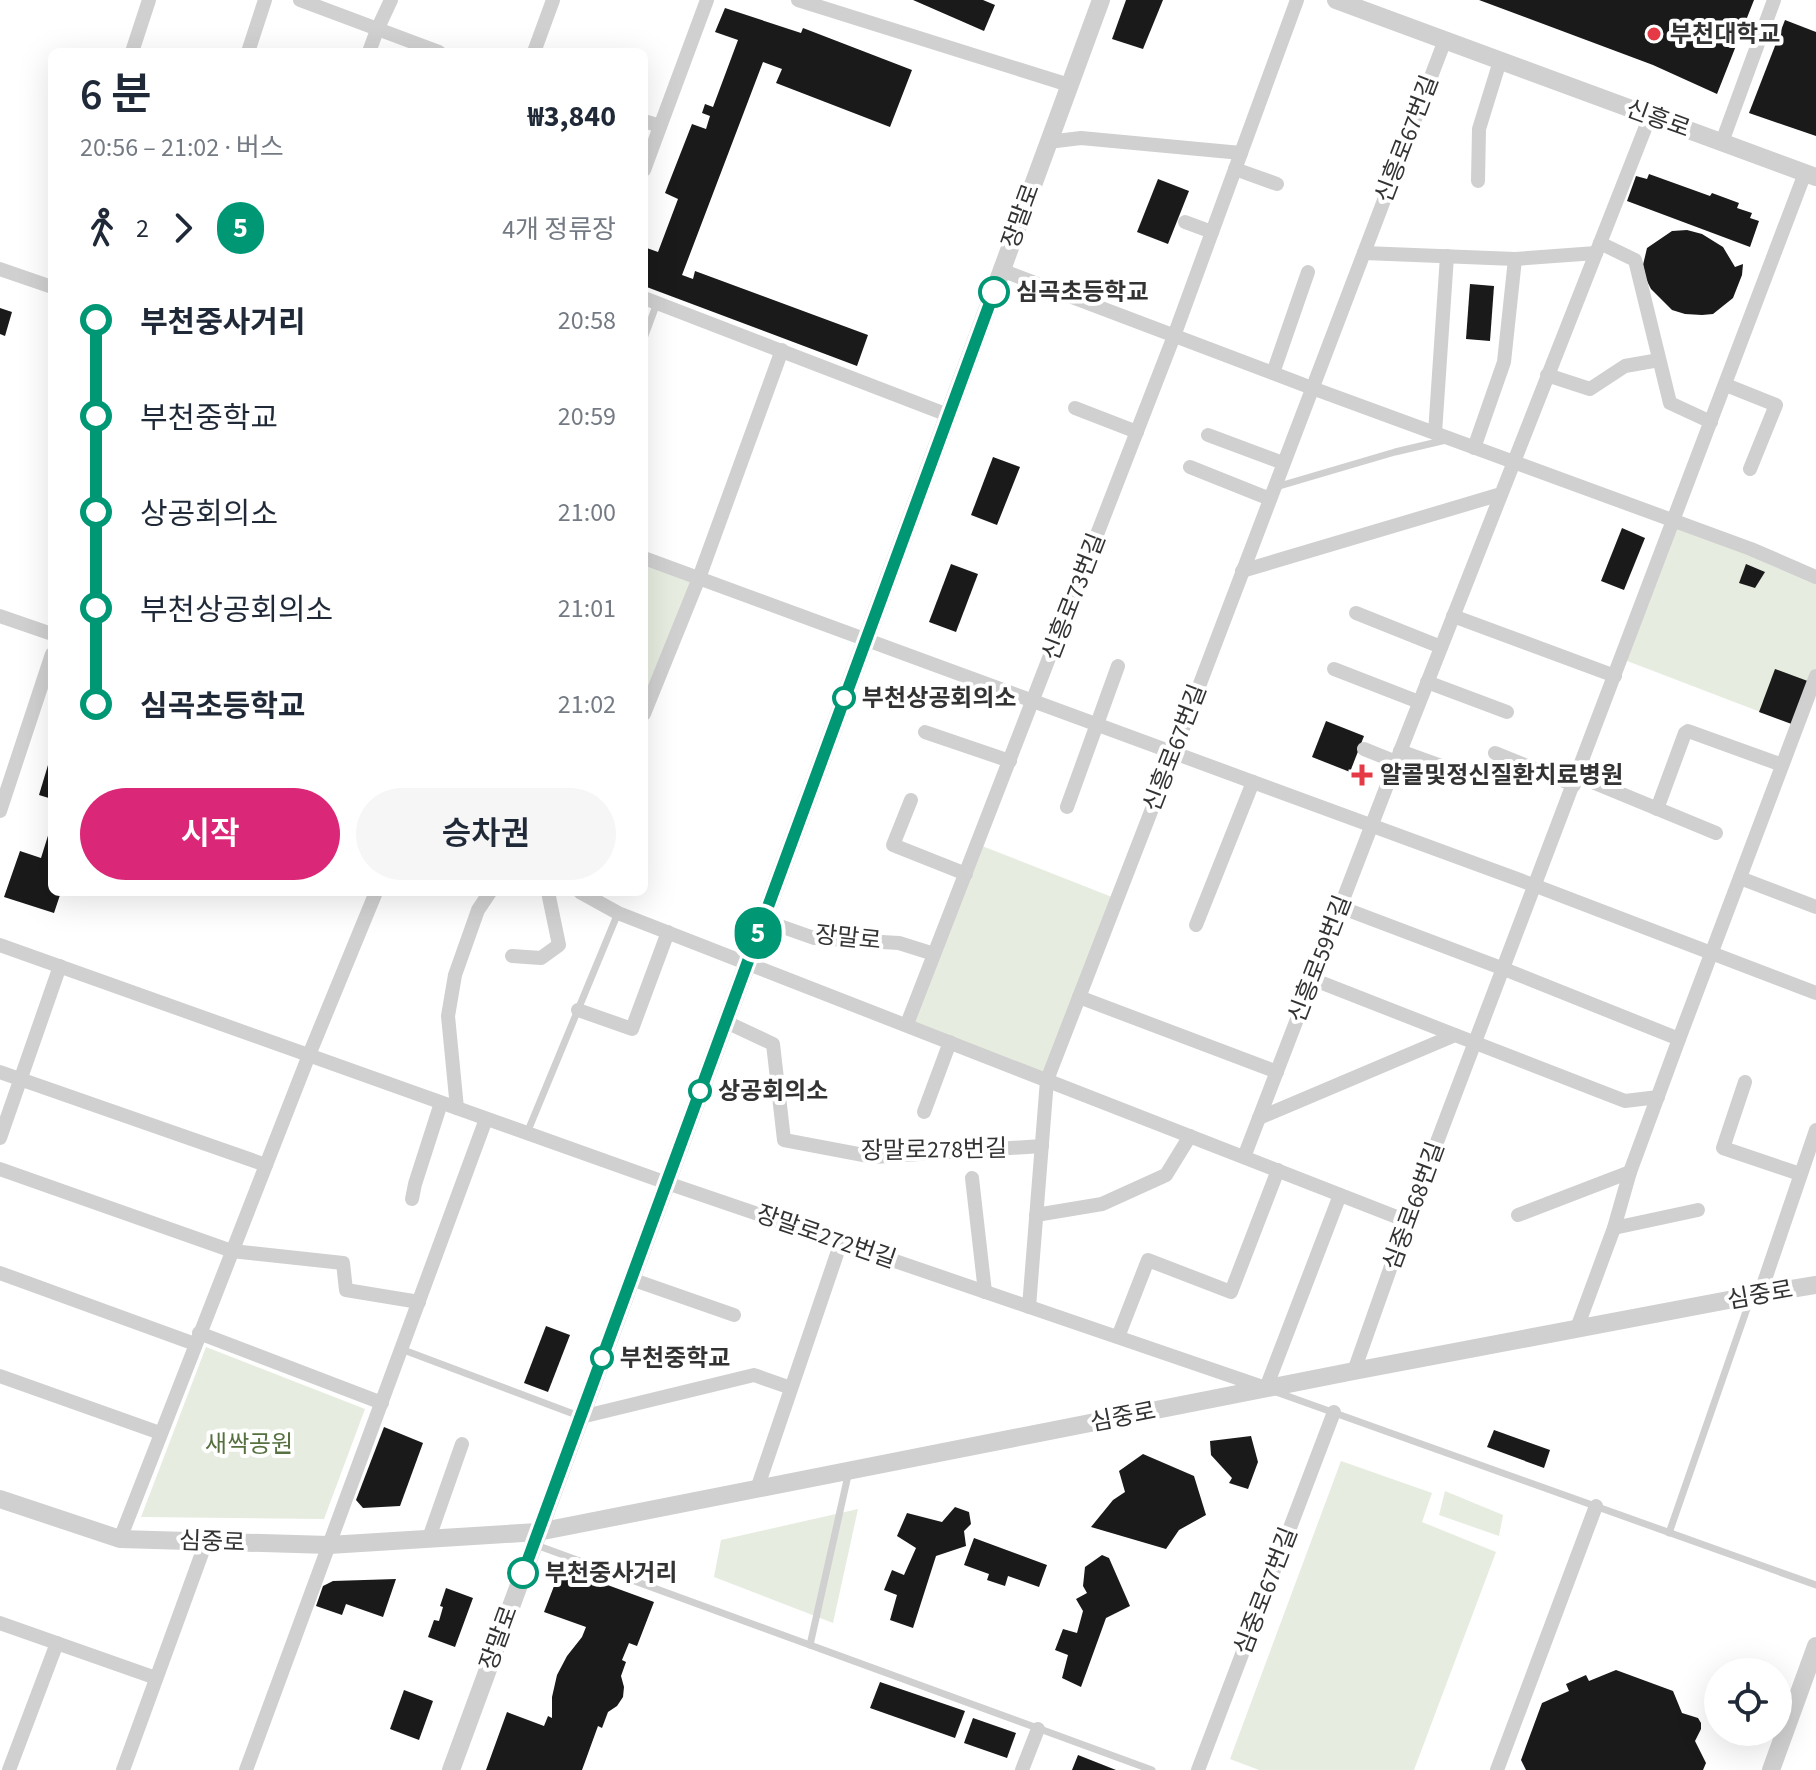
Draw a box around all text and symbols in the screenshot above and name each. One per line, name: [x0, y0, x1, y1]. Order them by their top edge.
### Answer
place label: 부천대학교: [1670, 17, 1780, 52]
marker: 부천대학교: [1645, 25, 1663, 43]
text: 6 분: [80, 64, 152, 127]
street label: 신흥로67번길: [1367, 70, 1447, 208]
street label: 신흥로: [1621, 91, 1695, 147]
text: ₩3,840: [528, 95, 616, 138]
text: 20:56 – 21:02 · 버스: [80, 129, 284, 166]
street label: 장말로: [993, 179, 1049, 253]
icon: walk: [80, 206, 124, 250]
icon: forward: [161, 206, 205, 250]
text: 5: [233, 208, 248, 248]
text: 2: [136, 210, 149, 247]
text: 4개 정류장: [502, 211, 616, 248]
place label: 심곡초등학교: [1016, 275, 1148, 310]
marker: 심곡초등학교: [979, 277, 1009, 307]
text: 부천중사거리: [140, 301, 306, 344]
text: 20:58: [558, 302, 616, 339]
text: 부천중학교: [140, 397, 278, 440]
text: 20:59: [558, 398, 616, 435]
text: 상공회의소: [140, 493, 278, 536]
text: 21:00: [558, 494, 616, 531]
street label: 신흥로73번길: [1034, 528, 1114, 666]
text: 부천상공회의소: [140, 589, 333, 632]
text: 21:01: [558, 590, 616, 627]
street label: 신흥로67번길: [1135, 679, 1215, 817]
place label: 부천상공회의소: [862, 681, 1017, 716]
text: 심곡초등학교: [140, 685, 306, 728]
text: 21:02: [558, 686, 616, 723]
marker: 부천상공회의소: [833, 687, 855, 709]
place label: 알콜및정신질환치료병원: [1380, 758, 1623, 793]
marker: 알콜및정신질환치료병원: [1351, 764, 1373, 786]
button: 시작: [80, 788, 340, 880]
button: 승차권: [356, 788, 616, 880]
street label: 신흥로59번길: [1280, 890, 1360, 1028]
line badge: 5: [732, 907, 784, 959]
text: 5: [751, 913, 765, 953]
street label: 장말로: [813, 917, 883, 959]
place label: 상공회의소: [718, 1074, 828, 1109]
marker: 상공회의소: [689, 1080, 711, 1102]
street label: 장말로278번길: [861, 1131, 1007, 1169]
street label: 심중로68번길: [1375, 1137, 1453, 1275]
street label: 장말로272번길: [751, 1197, 901, 1277]
street label: 심중로: [1724, 1272, 1796, 1318]
place label: 부천중학교: [620, 1341, 730, 1376]
marker: 부천중학교: [591, 1347, 613, 1369]
street label: 심중로: [1087, 1394, 1159, 1440]
park label: 새싹공원: [205, 1427, 293, 1462]
street label: 심중로67번길: [1226, 1522, 1306, 1660]
street label: 심중로: [178, 1523, 246, 1561]
place label: 부천중사거리: [545, 1556, 677, 1591]
marker: 부천중사거리: [508, 1558, 538, 1588]
street label: 장말로: [471, 1601, 527, 1675]
map controls: [1704, 1658, 1792, 1746]
button: locate: [1704, 1658, 1792, 1746]

